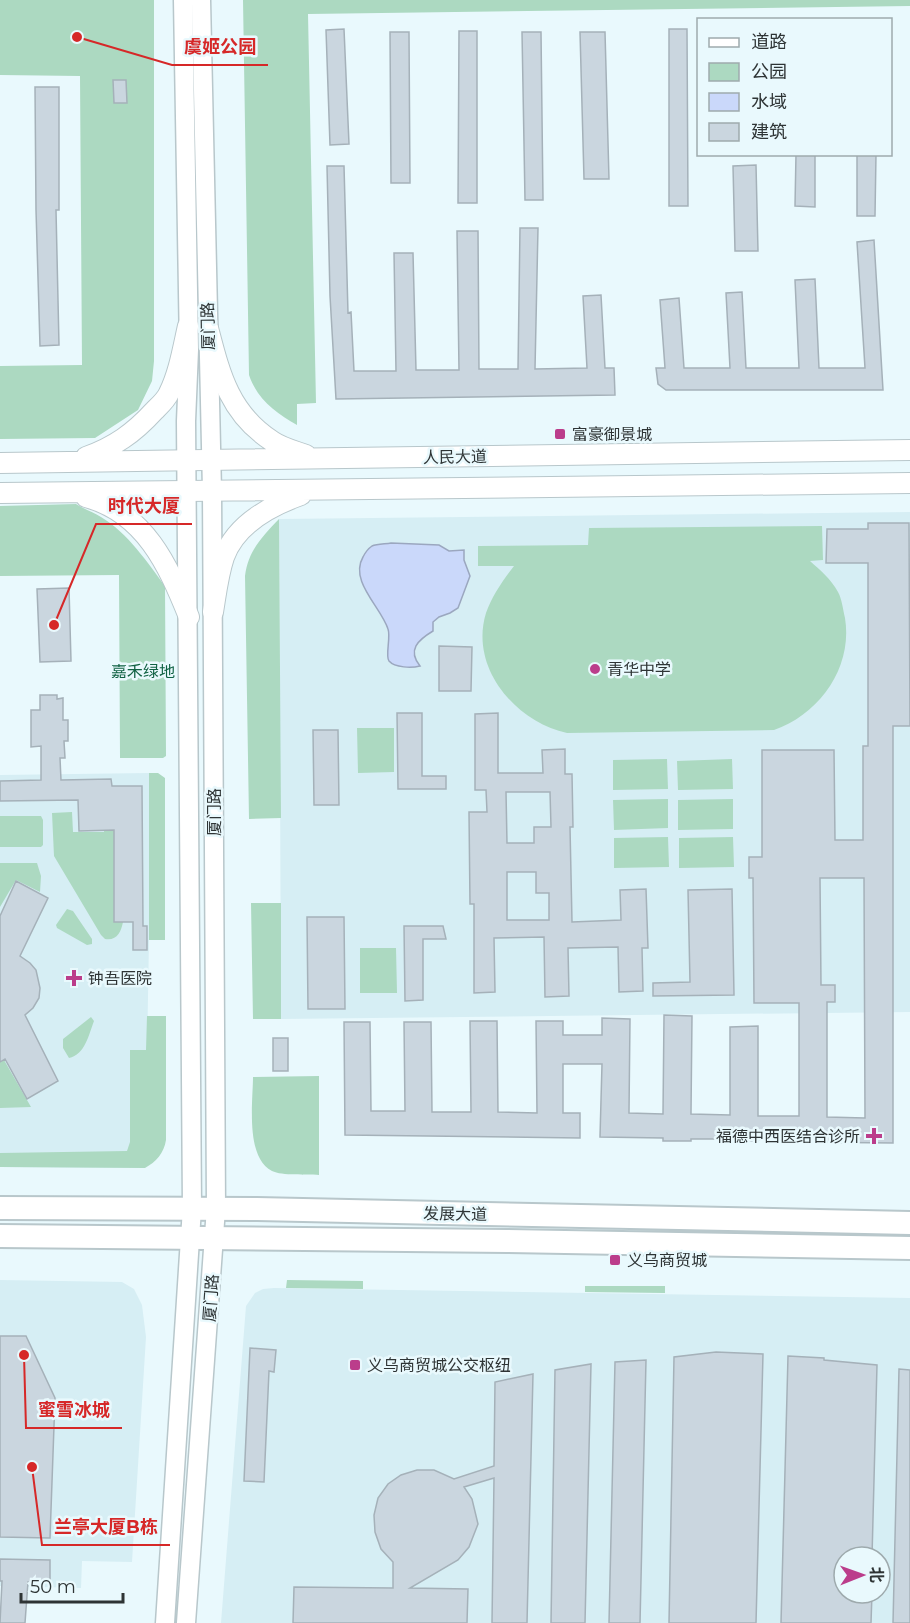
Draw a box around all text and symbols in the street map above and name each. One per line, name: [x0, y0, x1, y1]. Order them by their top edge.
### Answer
legend: [697, 18, 892, 156]
callout: 虞姬公园: [172, 29, 268, 65]
text: 道路: [751, 31, 787, 53]
text: 虞姬公园: [184, 36, 256, 58]
text: 公园: [751, 61, 787, 83]
text: 水域: [751, 91, 787, 113]
text: 建筑: [751, 121, 787, 143]
street label: 厦门路: [198, 302, 218, 350]
place label: 富豪御景城: [572, 425, 652, 444]
marker: 富豪御景城: [553, 427, 567, 441]
street label: 人民大道: [423, 447, 487, 467]
callout: 时代大厦: [96, 488, 192, 524]
text: 时代大厦: [108, 495, 180, 517]
place label: 青华中学: [607, 660, 671, 679]
park label: 嘉禾绿地: [111, 662, 175, 681]
marker: 青华中学: [588, 662, 602, 676]
street label: 厦门路: [205, 788, 224, 836]
marker: 钟吾医院: [65, 969, 83, 987]
place label: 钟吾医院: [88, 969, 152, 988]
place label: 福德中西医结合诊所: [716, 1127, 860, 1146]
marker: 福德中西医结合诊所: [865, 1127, 883, 1145]
street label: 发展大道: [423, 1204, 487, 1224]
place label: 义乌商贸城: [627, 1251, 707, 1270]
marker: 义乌商贸城: [608, 1253, 622, 1267]
street label: 厦门路: [200, 1273, 222, 1323]
place label: 义乌商贸城公交枢纽: [367, 1356, 511, 1375]
marker: 义乌商贸城公交枢纽: [348, 1358, 362, 1372]
callout: 蜜雪冰城: [26, 1392, 122, 1428]
text: 蜜雪冰城: [38, 1399, 110, 1421]
callout: 兰亭大厦B栋: [42, 1509, 170, 1545]
text: 兰亭大厦B栋: [54, 1516, 158, 1538]
north arrow: [832, 1545, 892, 1605]
scale bar: [21, 1566, 123, 1604]
text: 北: [867, 1567, 886, 1583]
text: 50 m: [30, 1576, 76, 1598]

